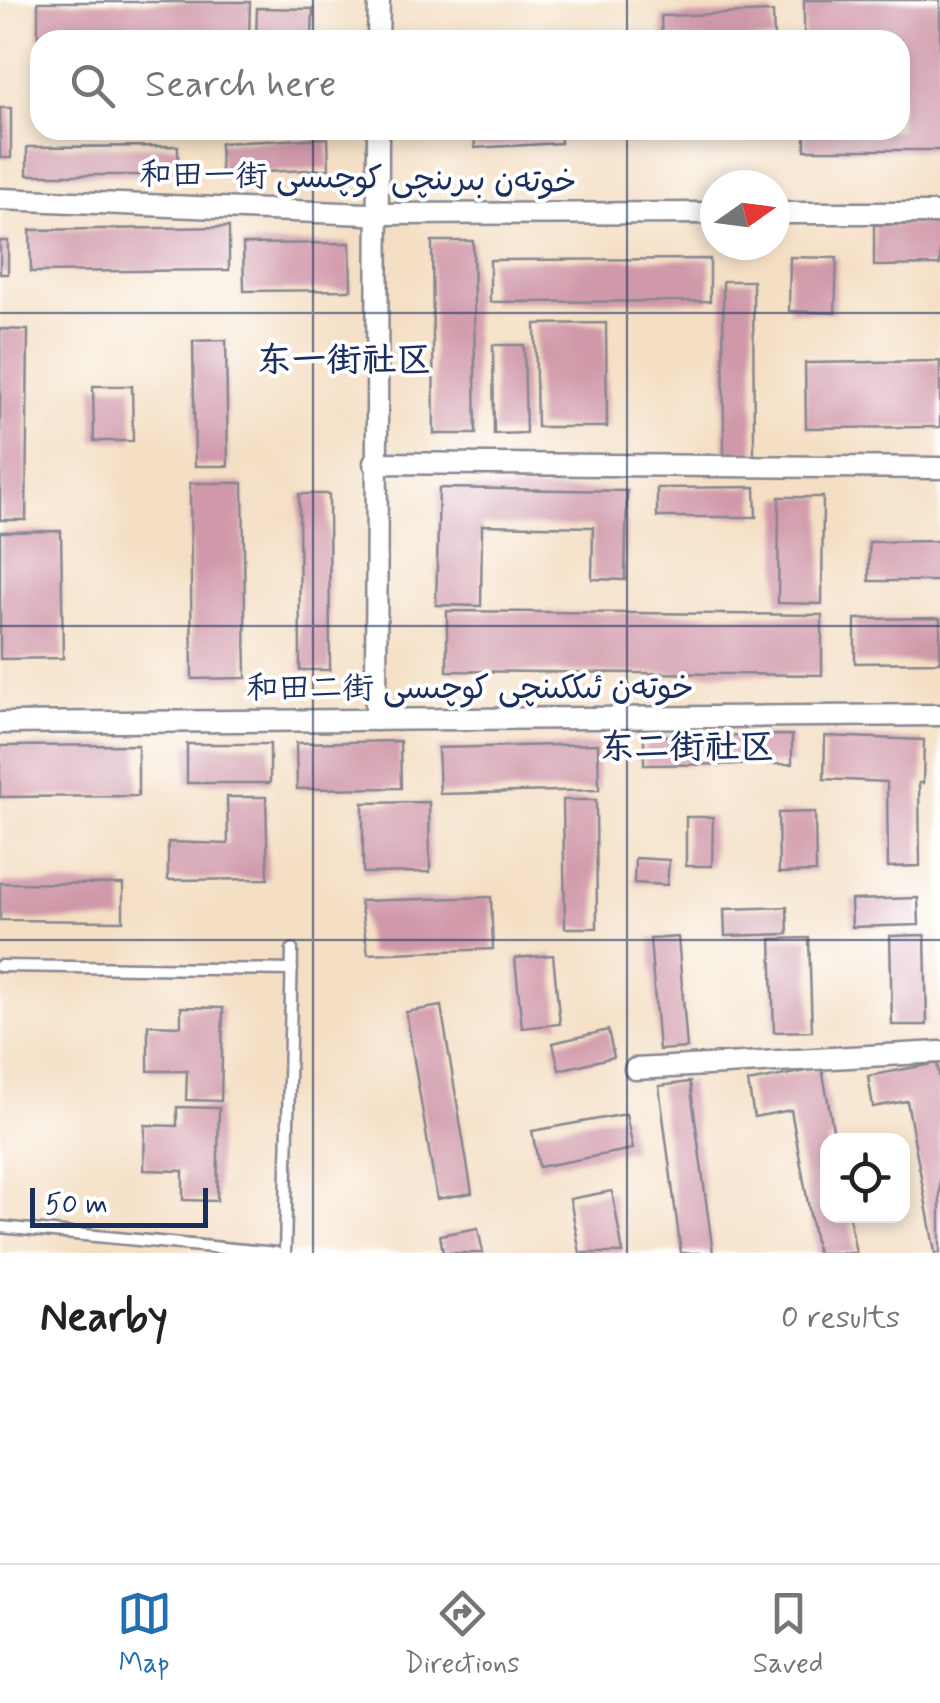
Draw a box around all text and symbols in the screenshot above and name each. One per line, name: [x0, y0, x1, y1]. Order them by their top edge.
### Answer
search box: [30, 30, 910, 140]
icon: search: [65, 58, 120, 113]
text: Search here: [145, 61, 336, 110]
street label: 和田一街 خوتەن بىرىنچى كوچىسى: [139, 154, 577, 204]
north arrow: [700, 170, 790, 260]
district label: 东一街社区: [256, 338, 432, 384]
street label: 和田二街 خوتەن ئىككىنچى كوچىسى: [246, 668, 694, 710]
district label: 东二街社区: [599, 725, 775, 771]
map controls: [820, 1133, 910, 1223]
button: locate: [820, 1133, 910, 1223]
scale bar: [30, 1183, 208, 1228]
text: 50 m: [45, 1187, 108, 1224]
text: Nearby: [40, 1291, 168, 1346]
text: 0 results: [781, 1297, 900, 1339]
tab: Map: [117, 1586, 172, 1683]
tab: Directions: [405, 1586, 520, 1683]
tab: Saved: [753, 1586, 823, 1683]

